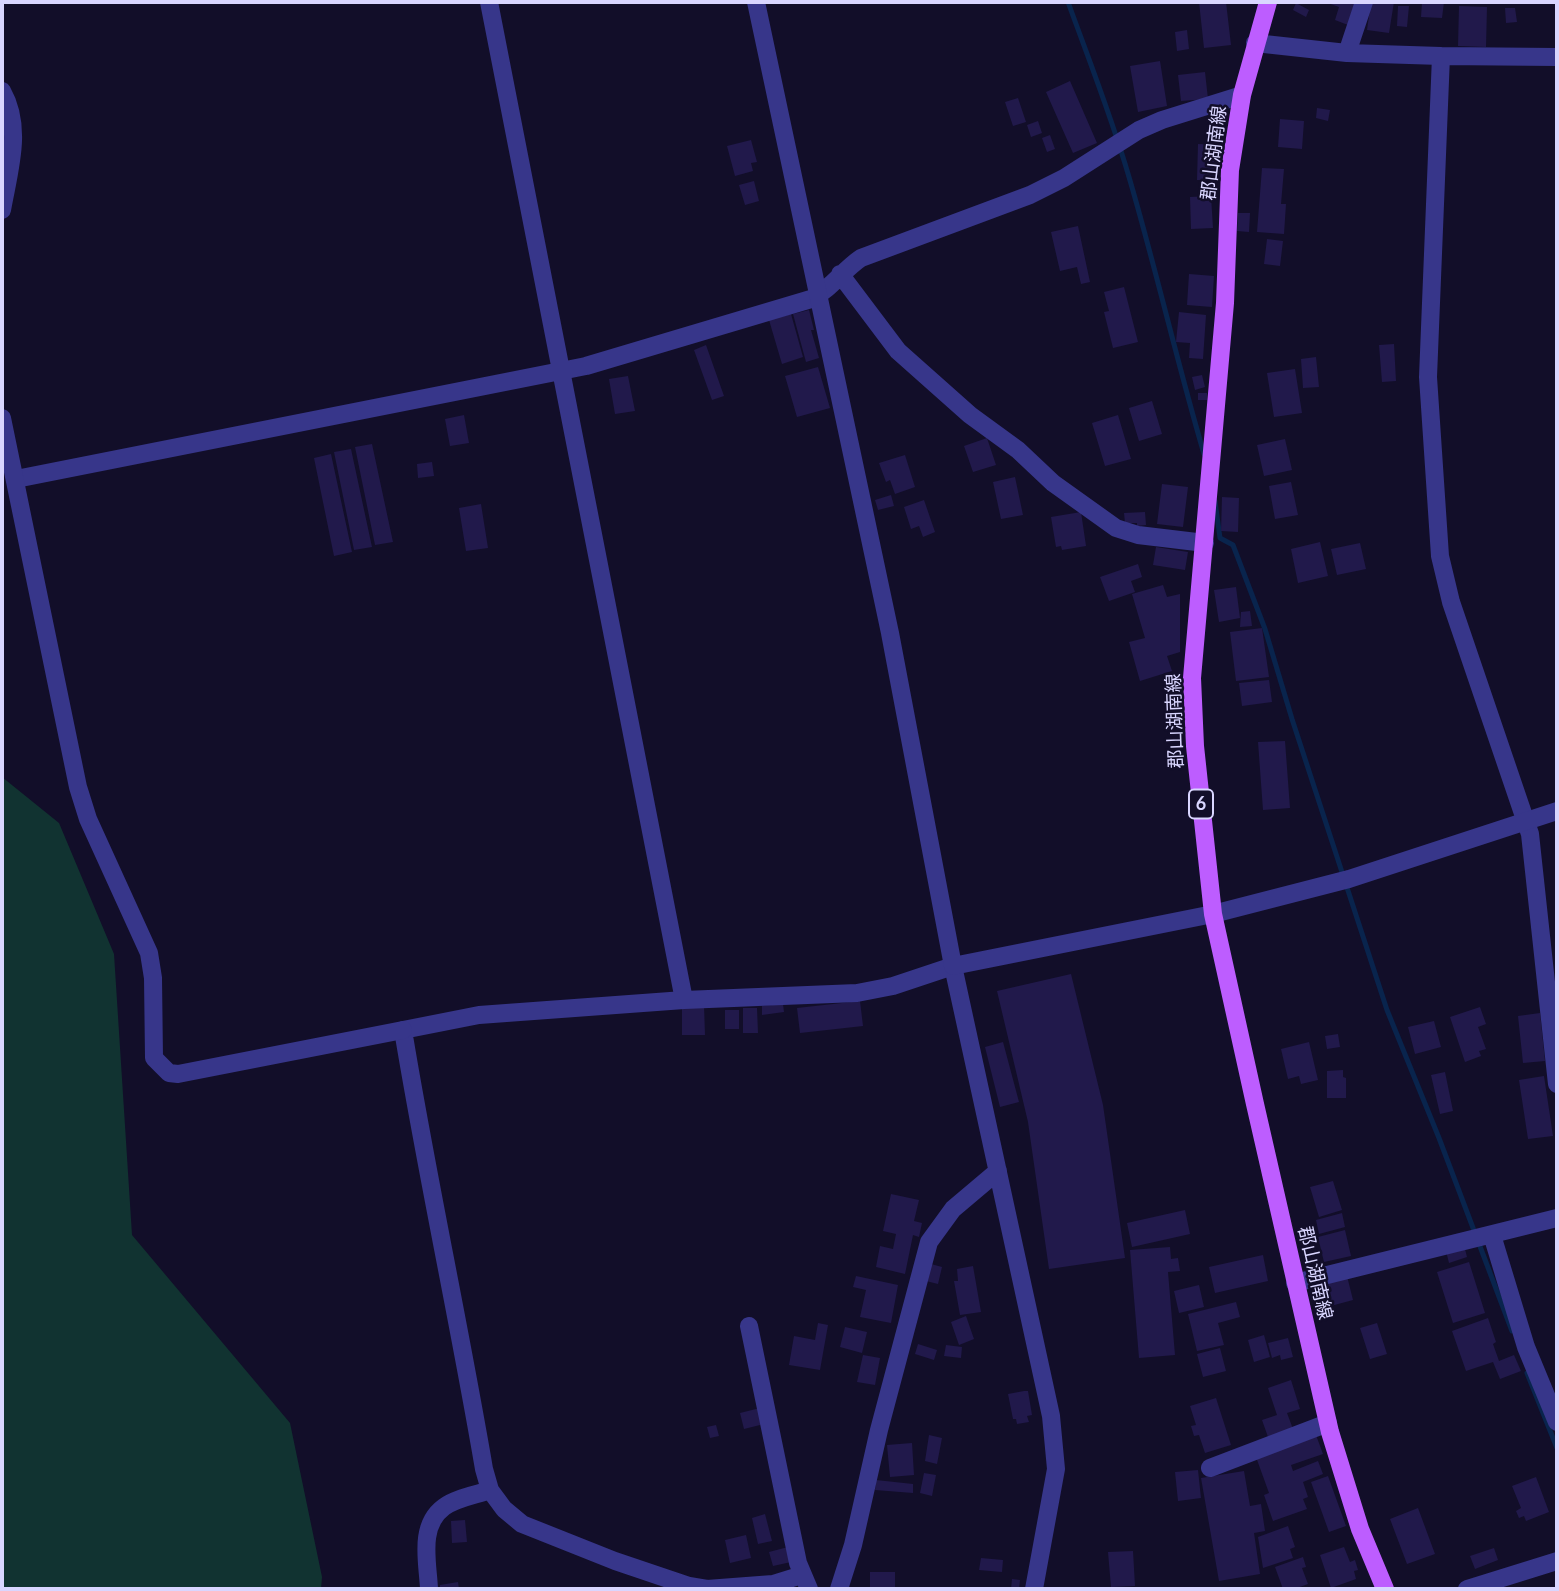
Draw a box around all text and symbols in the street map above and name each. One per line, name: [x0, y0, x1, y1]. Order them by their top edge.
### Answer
street label: 郡山湖南線: [1197, 104, 1231, 202]
street label: 郡山湖南線: [1162, 673, 1188, 769]
road number: 6: [1189, 790, 1213, 818]
street label: 郡山湖南線: [1293, 1224, 1337, 1322]

